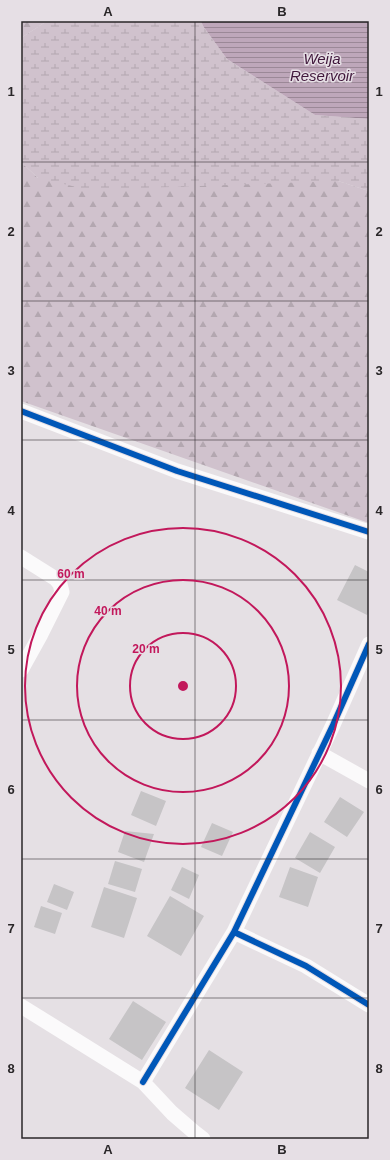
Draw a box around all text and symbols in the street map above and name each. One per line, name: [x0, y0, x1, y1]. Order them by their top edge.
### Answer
text: A: [103, 4, 113, 19]
text: B: [277, 4, 287, 19]
water label: Weija Reservoir: [290, 50, 355, 84]
text: 1: [7, 84, 15, 99]
text: 1: [375, 84, 383, 99]
text: 2: [7, 224, 15, 239]
text: 2: [375, 224, 383, 239]
text: 3: [7, 363, 15, 378]
text: 3: [375, 363, 383, 378]
text: 4: [7, 503, 15, 518]
text: 4: [375, 503, 383, 518]
text: 60 m: [57, 567, 85, 581]
text: 40 m: [94, 604, 122, 618]
text: 5: [7, 642, 15, 657]
text: 20 m: [132, 642, 160, 656]
text: 5: [375, 642, 383, 657]
centre of rings: [176, 679, 190, 693]
text: 6: [7, 782, 15, 797]
text: 6: [375, 782, 383, 797]
text: 7: [7, 921, 15, 936]
text: 7: [375, 921, 383, 936]
text: 8: [7, 1061, 15, 1076]
text: 8: [375, 1061, 383, 1076]
text: A: [103, 1142, 113, 1157]
text: B: [277, 1142, 287, 1157]

